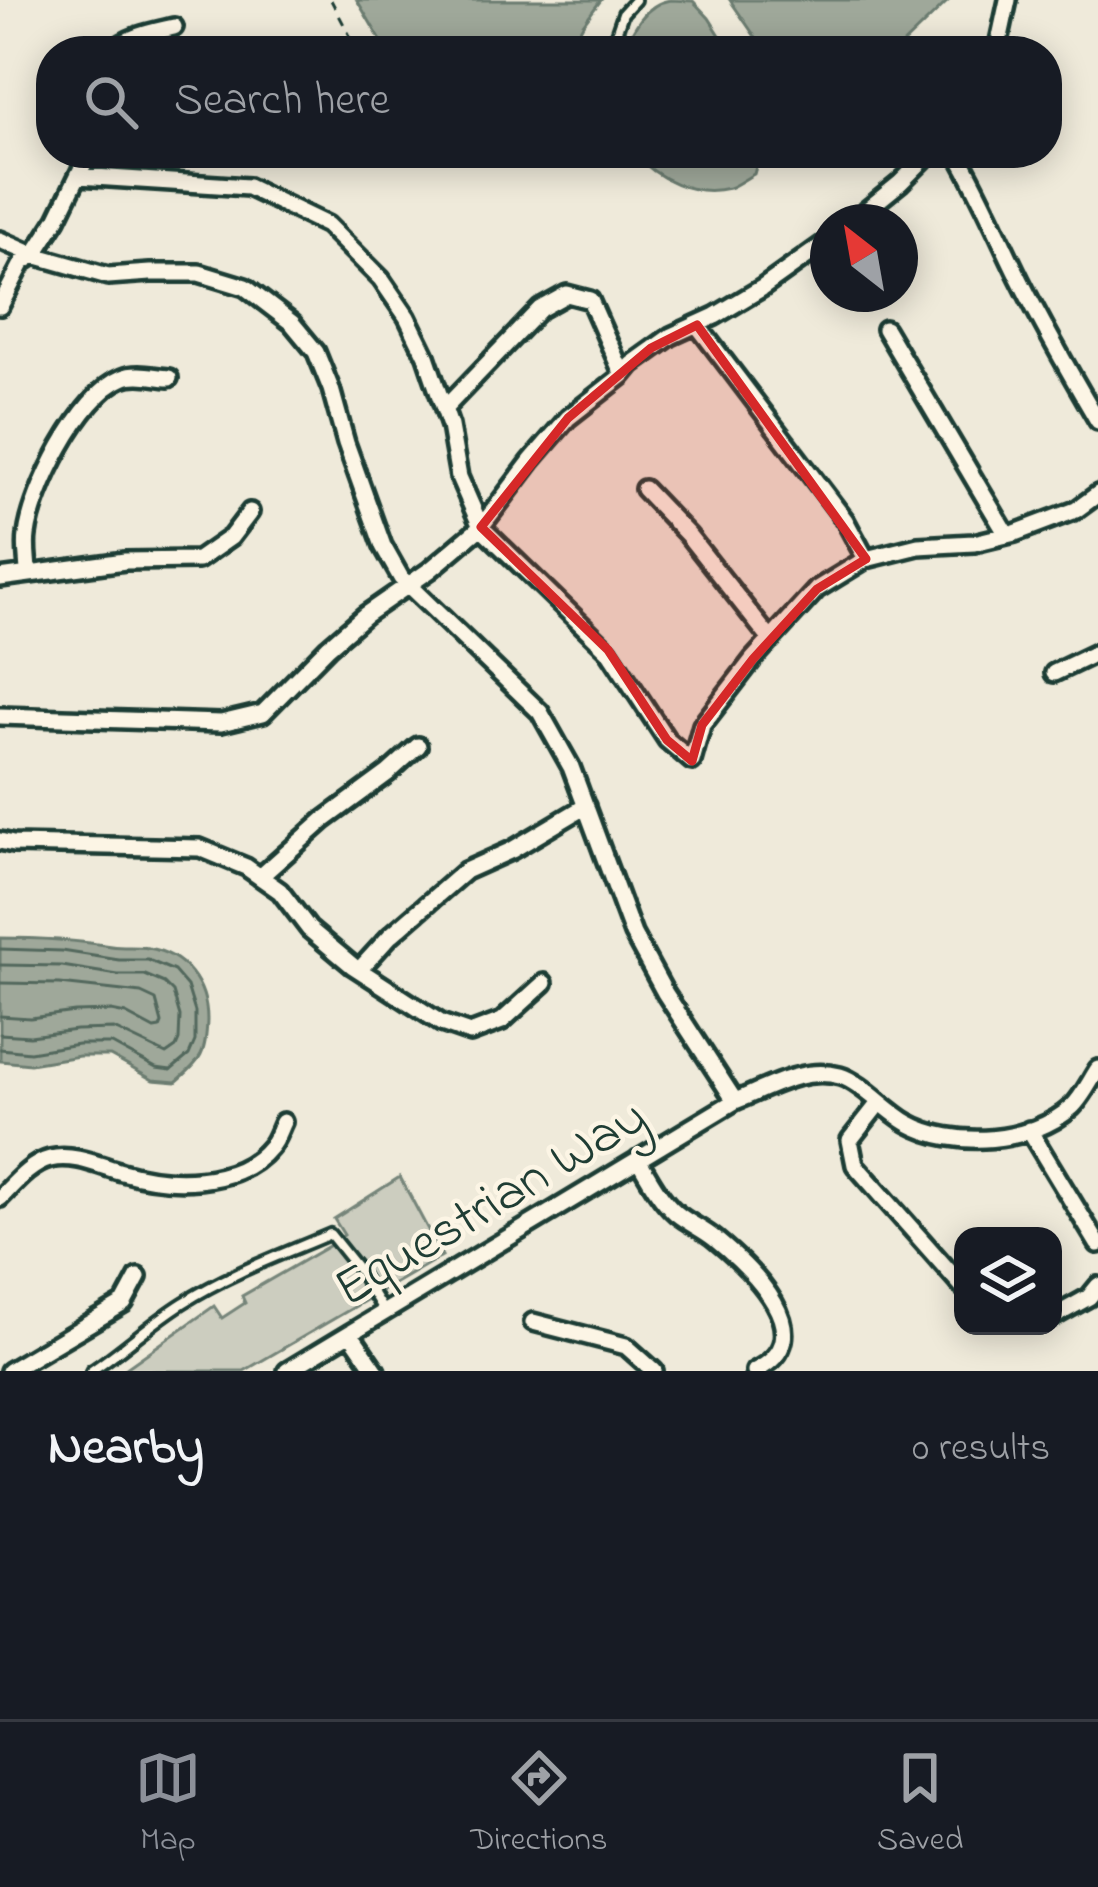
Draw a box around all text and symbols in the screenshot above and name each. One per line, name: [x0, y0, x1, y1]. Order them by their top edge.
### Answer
search box: [36, 36, 1062, 168]
icon: search: [78, 69, 144, 135]
text: Search here: [174, 69, 390, 135]
north arrow: [810, 204, 918, 312]
street label: Equestrian Way: [321, 1081, 663, 1329]
map controls: [954, 1227, 1062, 1335]
button: layers: [954, 1227, 1062, 1335]
text: Nearby: [48, 1412, 204, 1487]
text: 0 results: [912, 1421, 1050, 1478]
tab: Map: [135, 1745, 201, 1865]
tab: Directions: [470, 1745, 608, 1865]
tab: Saved: [877, 1745, 963, 1865]

